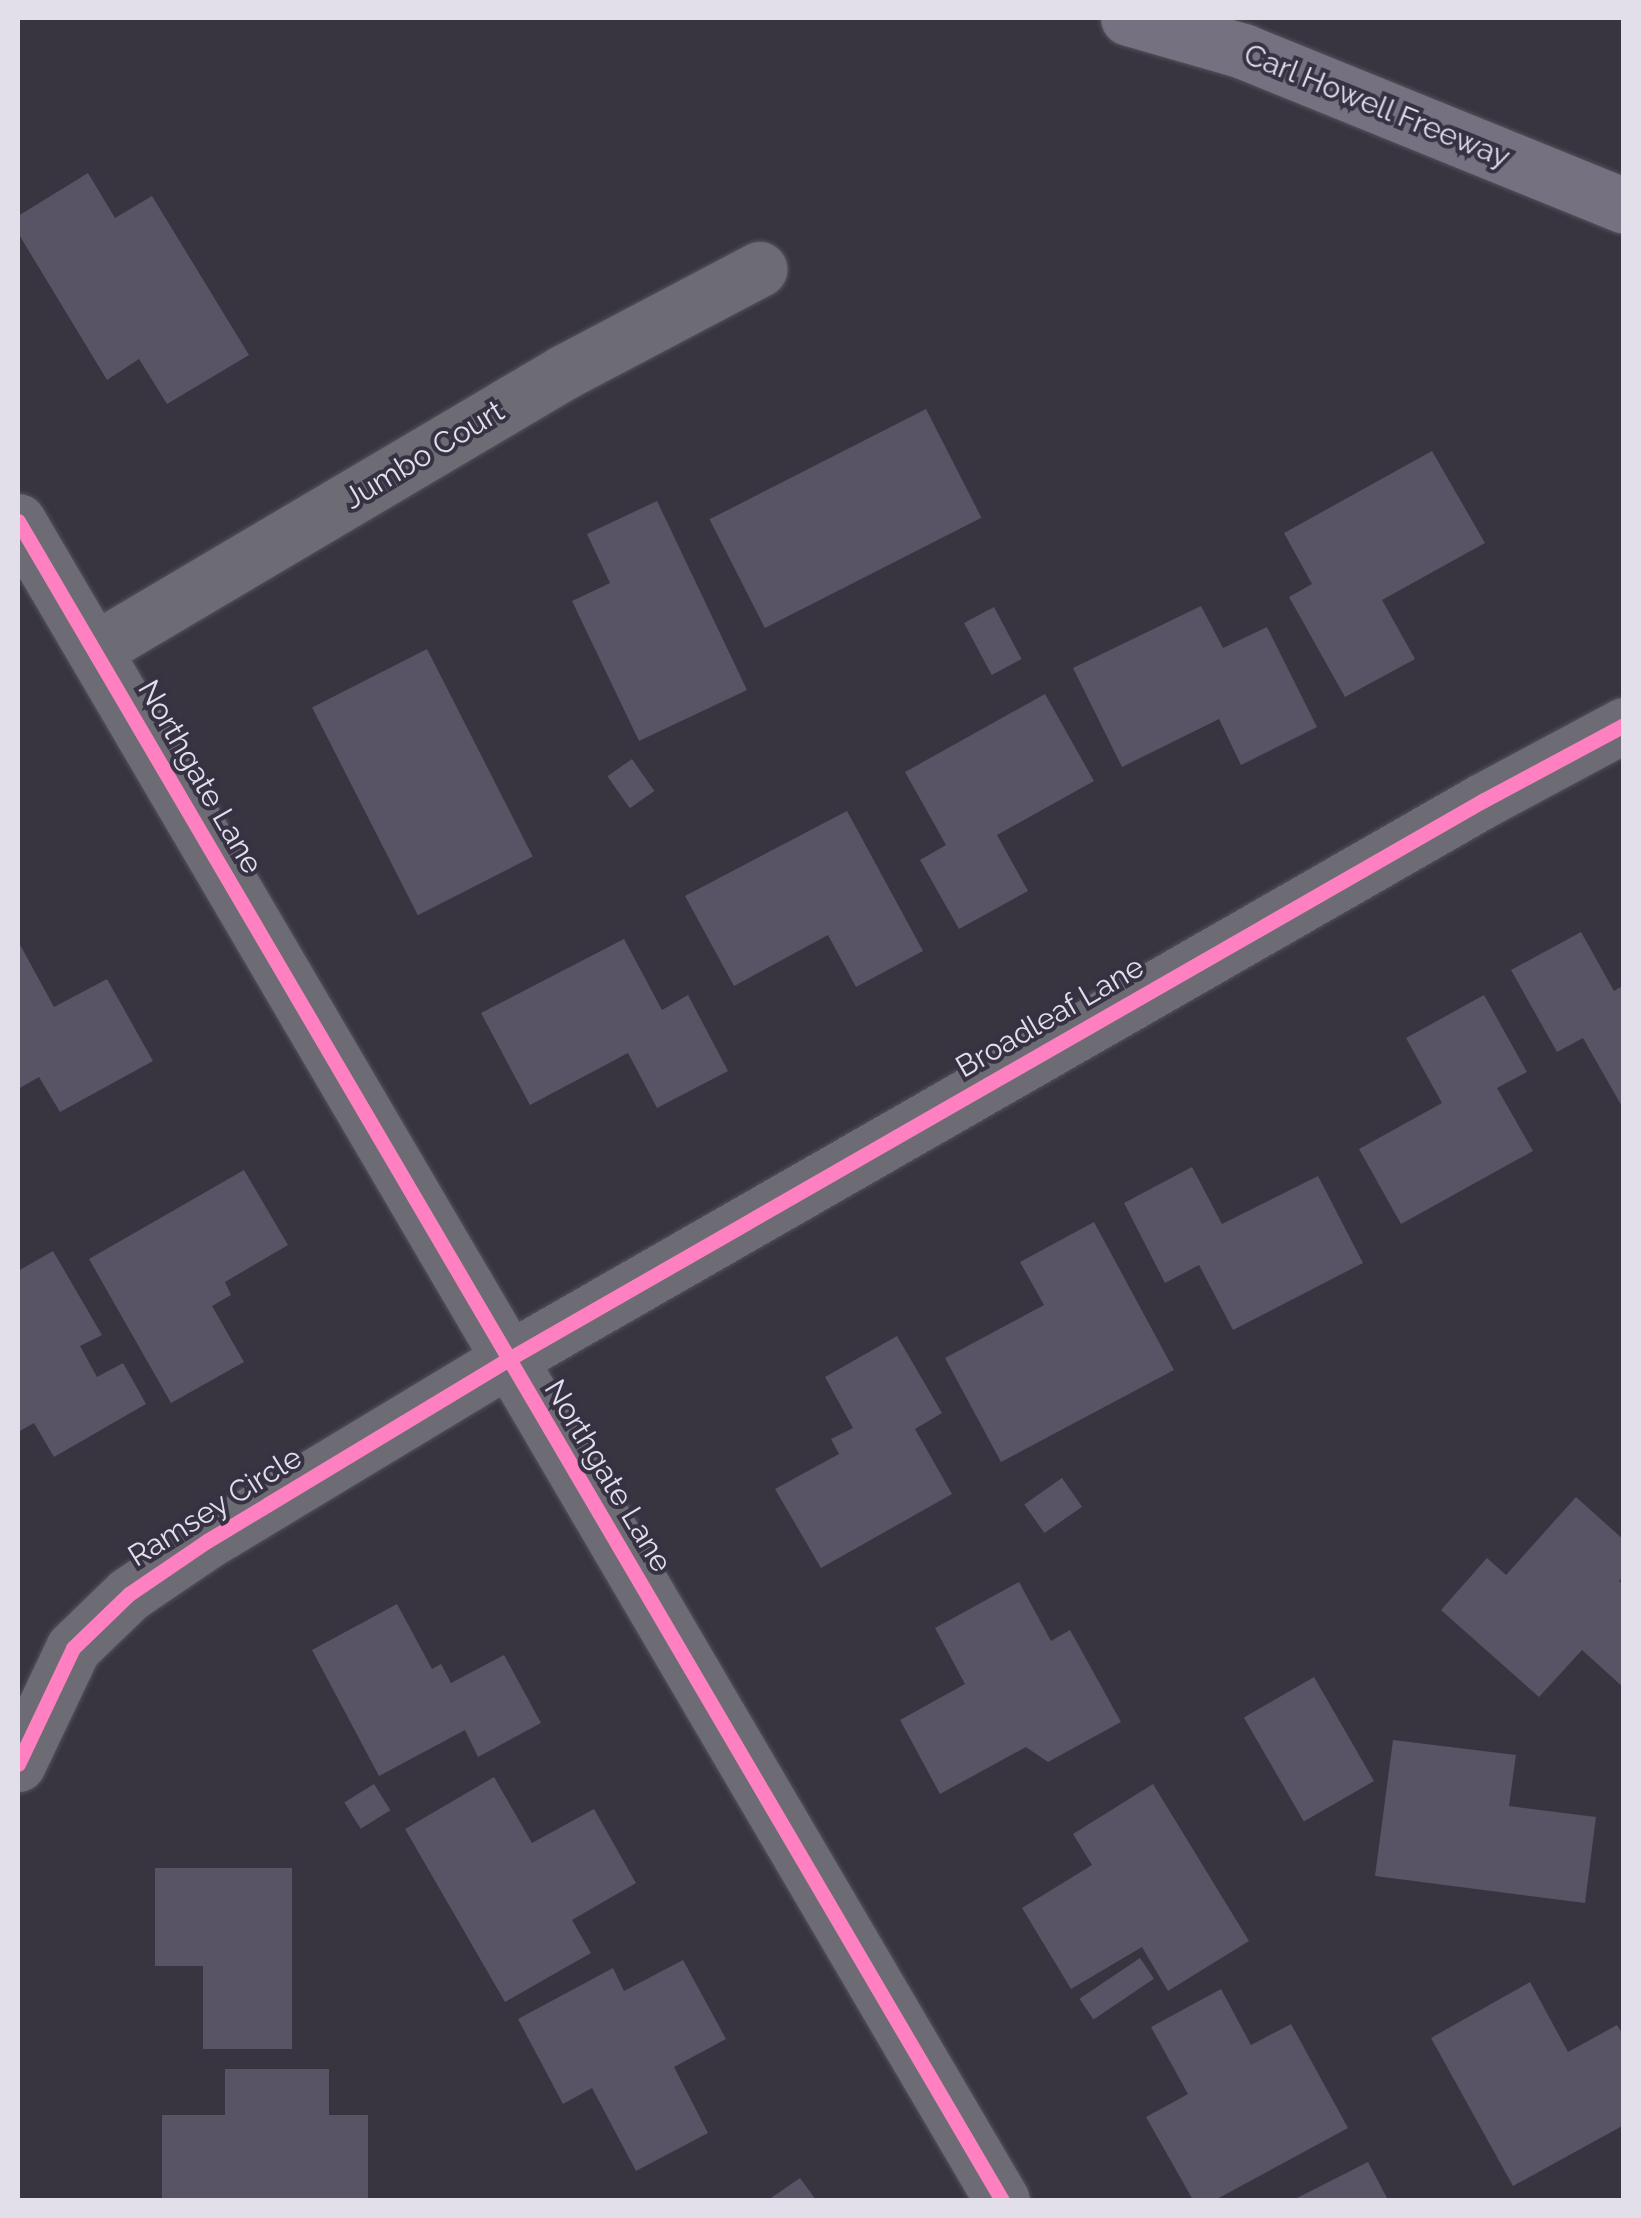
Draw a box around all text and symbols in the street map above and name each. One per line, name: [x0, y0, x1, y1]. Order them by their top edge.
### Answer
street label: Carl Howell Freeway: [1238, 36, 1516, 176]
street label: Jumbo Court: [337, 393, 511, 517]
street label: Northgate Lane: [130, 674, 270, 880]
street label: Broadleaf Lane: [949, 949, 1151, 1085]
street label: Northgate Lane: [537, 1373, 679, 1579]
street label: Ramsey Circle: [121, 1439, 309, 1575]

